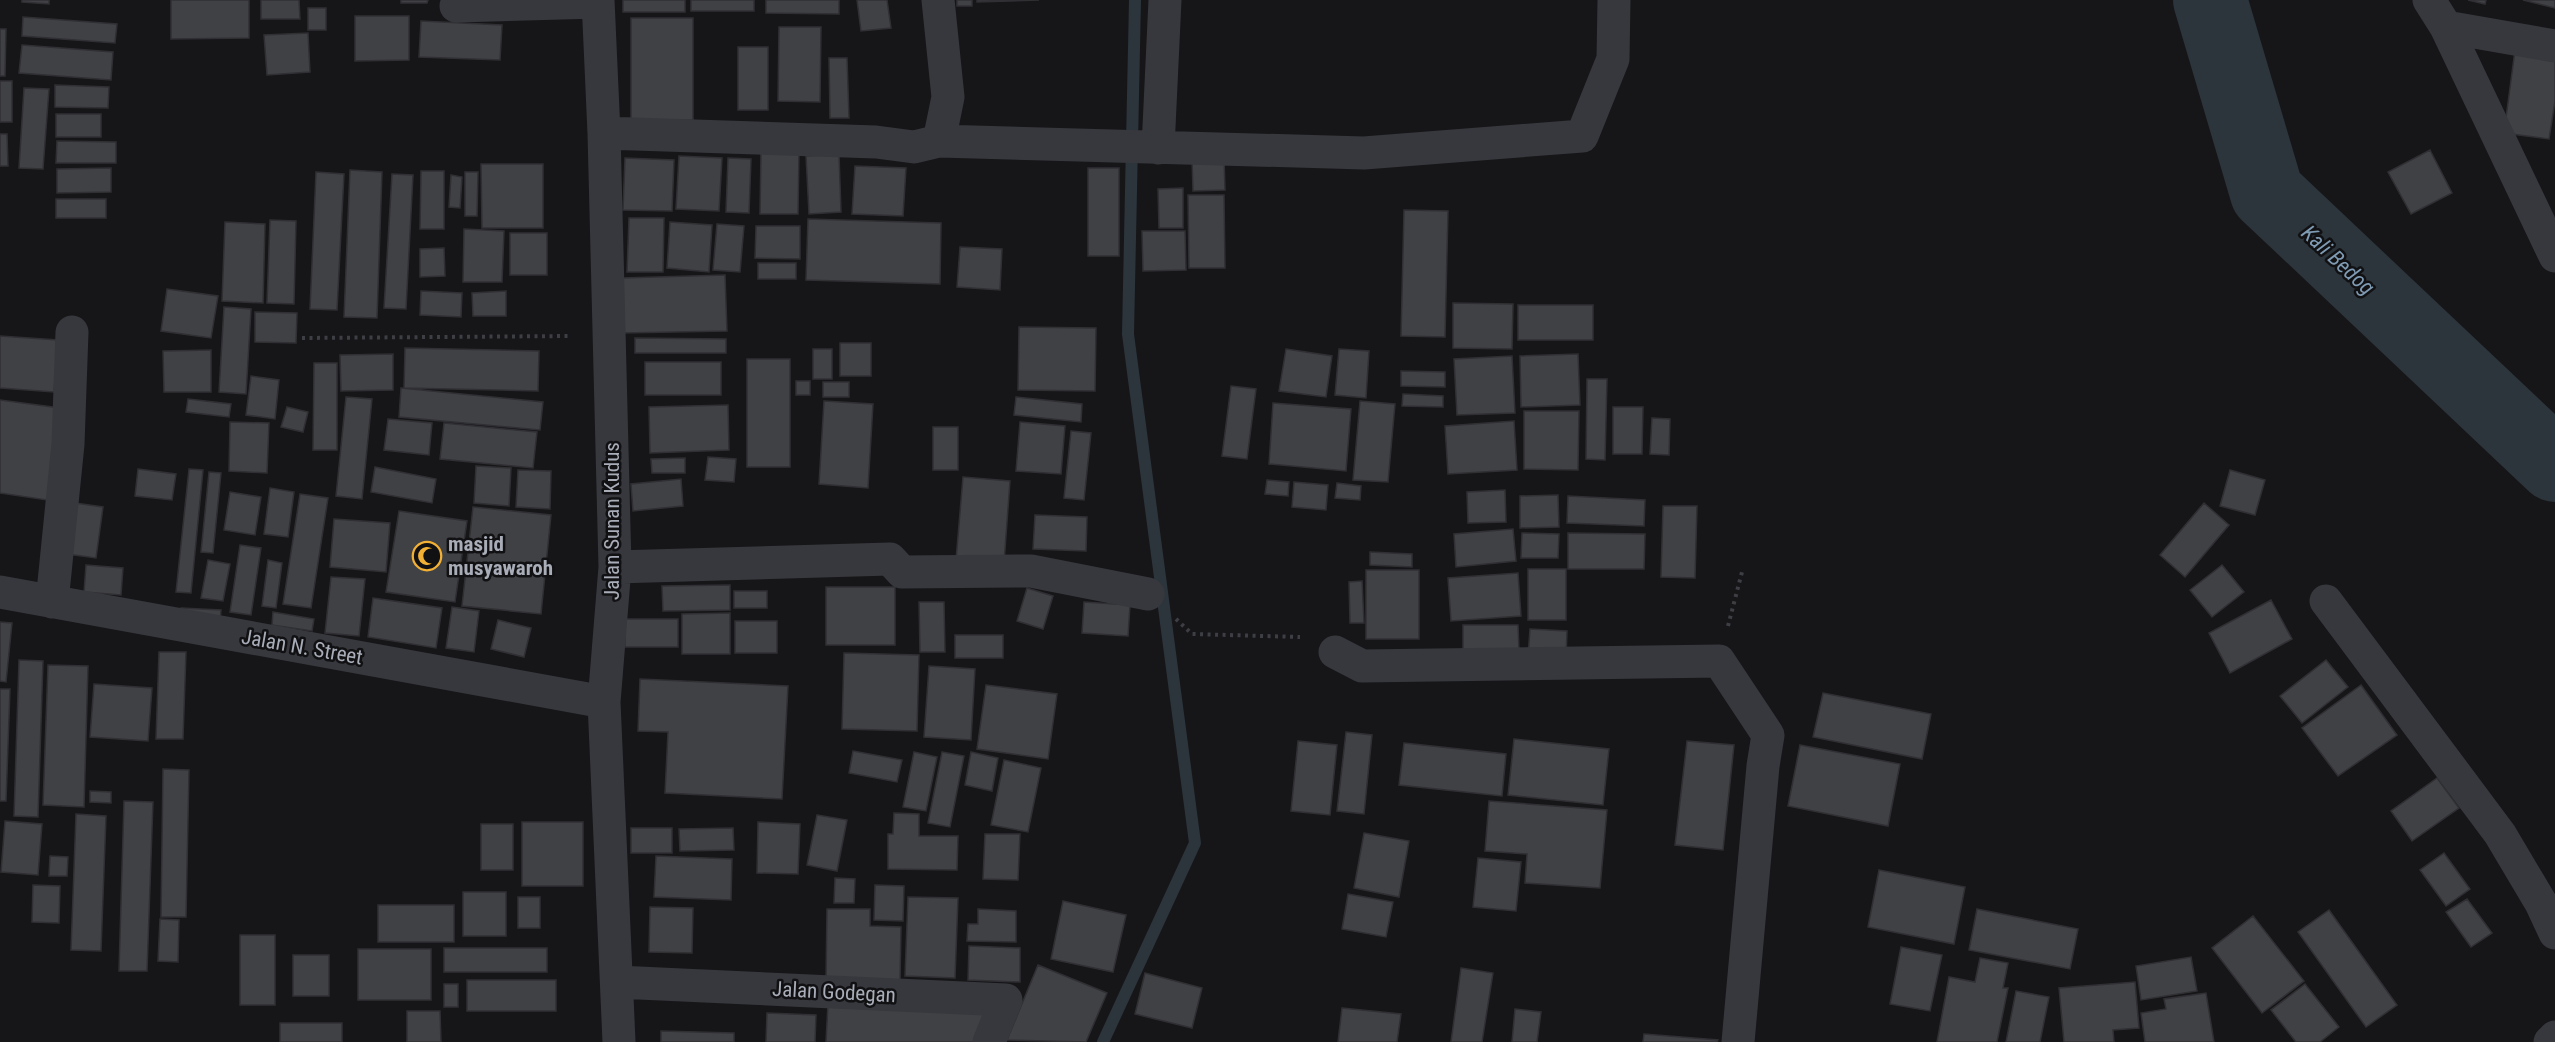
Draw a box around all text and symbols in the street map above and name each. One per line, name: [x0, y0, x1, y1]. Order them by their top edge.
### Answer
water label: Kali Bedog: [2297, 220, 2380, 300]
street label: Jalan Sunan Kudus: [600, 442, 624, 600]
place label: masjid musyawaroh: [448, 532, 553, 580]
mosque icon: masjid musyawaroh: [411, 540, 443, 572]
street label: Jalan N. Street: [240, 625, 364, 669]
street label: Jalan Godegan: [772, 977, 896, 1007]

